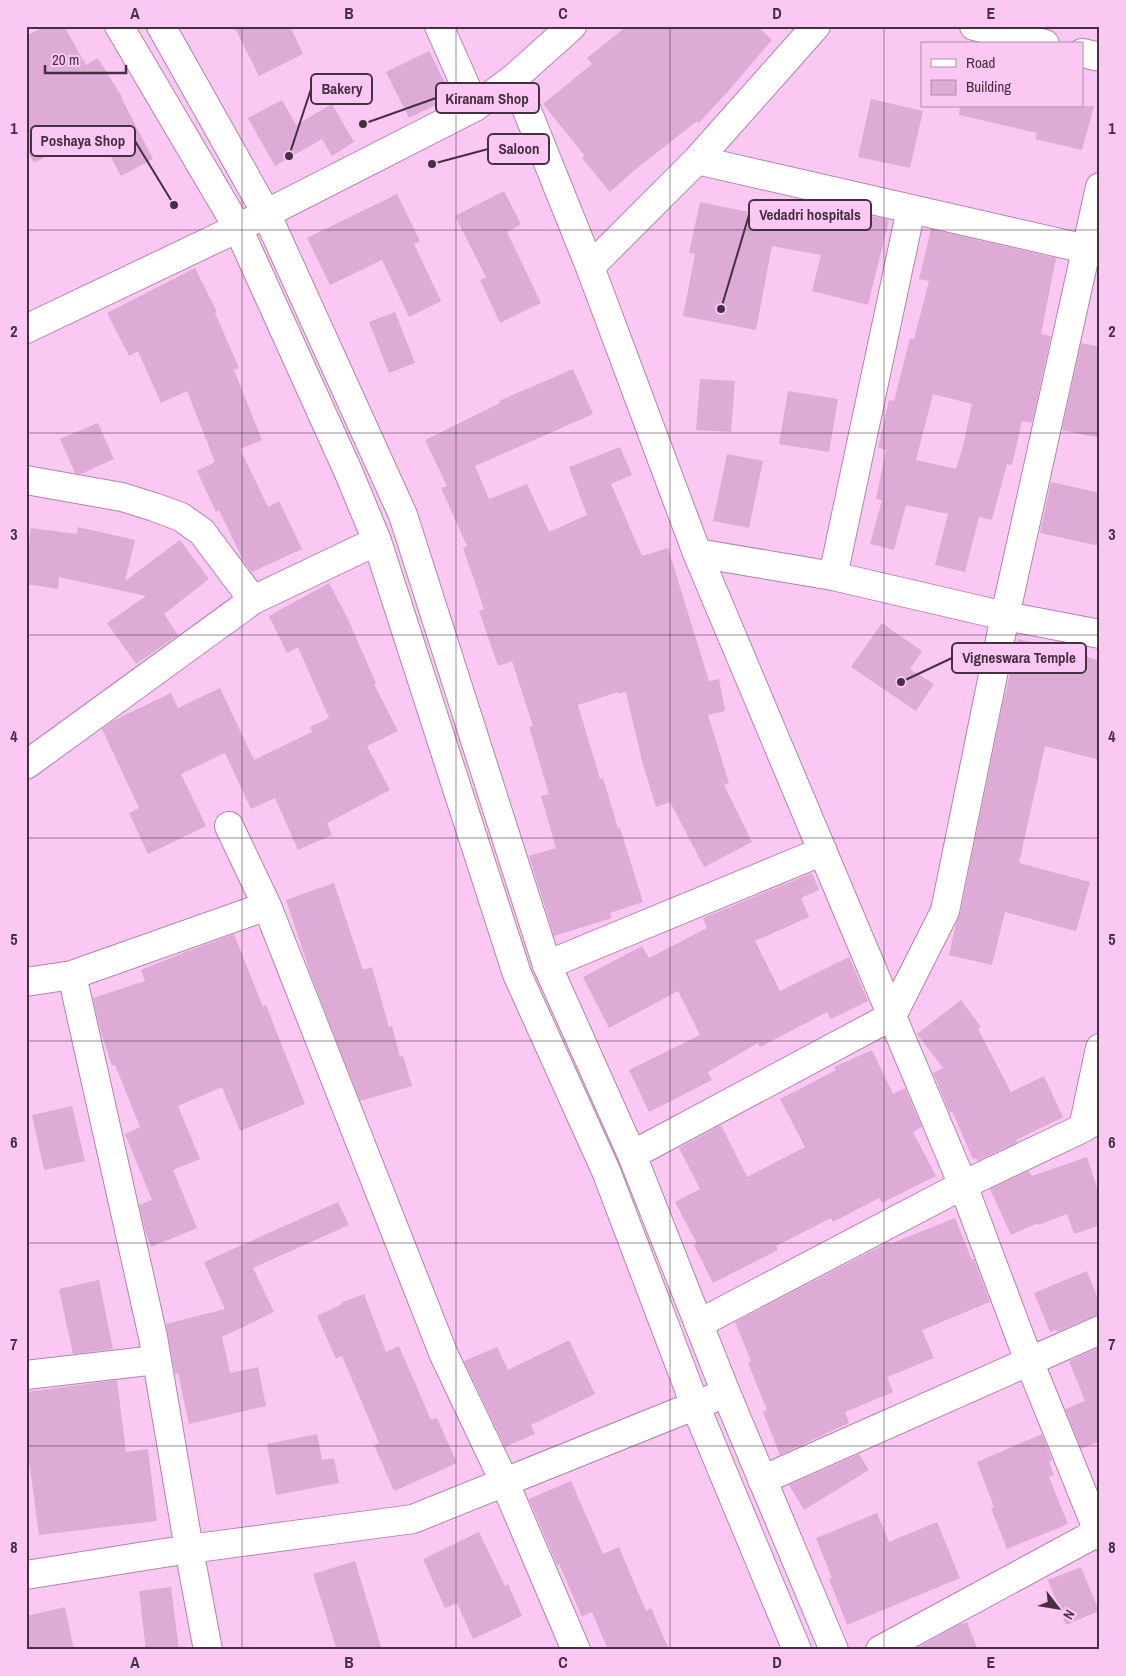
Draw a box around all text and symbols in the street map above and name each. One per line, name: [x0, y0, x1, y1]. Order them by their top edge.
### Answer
text: A: [130, 2, 140, 24]
text: B: [344, 2, 354, 24]
text: C: [558, 2, 568, 24]
text: D: [772, 2, 782, 24]
text: E: [987, 2, 996, 24]
scale bar: [45, 42, 126, 74]
legend: [921, 42, 1084, 108]
text: 20 m: [52, 49, 79, 70]
text: Road: [966, 52, 995, 73]
callout: Bakery: [311, 74, 372, 104]
text: Building: [966, 76, 1011, 97]
text: Bakery: [321, 78, 363, 99]
callout: Kiranam Shop: [436, 83, 539, 113]
text: Kiranam Shop: [445, 88, 529, 109]
text: 1: [10, 117, 18, 139]
text: 1: [1108, 117, 1116, 139]
callout: Poshaya Shop: [31, 126, 135, 156]
text: Poshaya Shop: [41, 130, 125, 151]
callout: Saloon: [488, 134, 549, 164]
text: Saloon: [498, 138, 540, 159]
callout: Vedadri hospitals: [749, 200, 871, 230]
text: Vedadri hospitals: [759, 204, 861, 225]
text: 2: [10, 320, 18, 342]
text: 2: [1108, 320, 1116, 342]
text: 3: [10, 523, 18, 545]
text: 3: [1108, 523, 1116, 545]
callout: Vigneswara Temple: [952, 643, 1086, 673]
text: Vigneswara Temple: [962, 647, 1076, 668]
text: 4: [10, 725, 18, 747]
text: 4: [1108, 725, 1116, 747]
text: 5: [10, 928, 18, 950]
text: 5: [1108, 928, 1116, 950]
text: 6: [10, 1131, 18, 1153]
text: 6: [1108, 1131, 1116, 1153]
text: 7: [10, 1333, 18, 1355]
text: 7: [1108, 1333, 1116, 1355]
text: 8: [10, 1536, 18, 1558]
text: 8: [1108, 1536, 1116, 1558]
north arrow: [1034, 1584, 1084, 1634]
text: N: [1059, 1607, 1079, 1623]
text: A: [130, 1651, 140, 1673]
text: B: [344, 1651, 354, 1673]
text: C: [558, 1651, 568, 1673]
text: D: [772, 1651, 782, 1673]
text: E: [987, 1651, 996, 1673]

